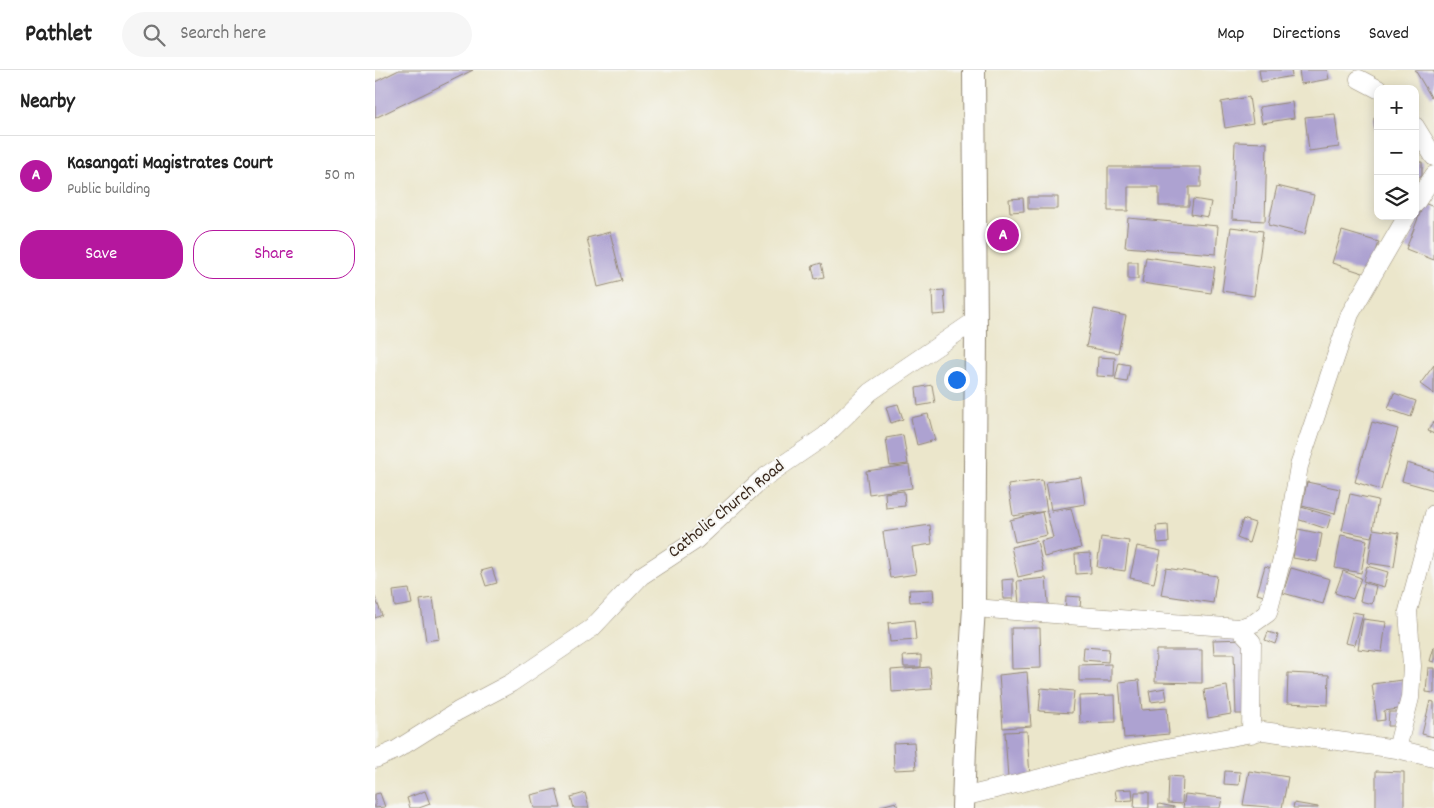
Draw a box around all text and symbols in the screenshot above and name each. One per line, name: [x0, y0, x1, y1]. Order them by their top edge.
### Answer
search box: [122, 12, 472, 57]
text: Pathlet: [25, 18, 92, 52]
icon: search: [140, 21, 168, 49]
text: Search here: [180, 21, 266, 48]
text: Map: [1217, 22, 1244, 47]
text: Directions: [1272, 22, 1341, 47]
text: Saved: [1369, 22, 1409, 47]
map controls: [1374, 85, 1419, 220]
button: +: [1374, 85, 1419, 130]
text: Nearby: [20, 88, 75, 118]
button: −: [1374, 130, 1419, 175]
text: Kasangati Magistrates Court: [67, 151, 273, 178]
text: A: [32, 164, 40, 187]
text: 50 m: [324, 164, 355, 187]
button: layers: [1374, 175, 1419, 220]
text: Public building: [67, 178, 150, 201]
pin: A: [987, 216, 1019, 254]
button: Save: [20, 230, 183, 279]
button: Share: [193, 230, 355, 279]
your location: [944, 367, 970, 393]
street label: Catholic Church Road: [663, 455, 791, 565]

